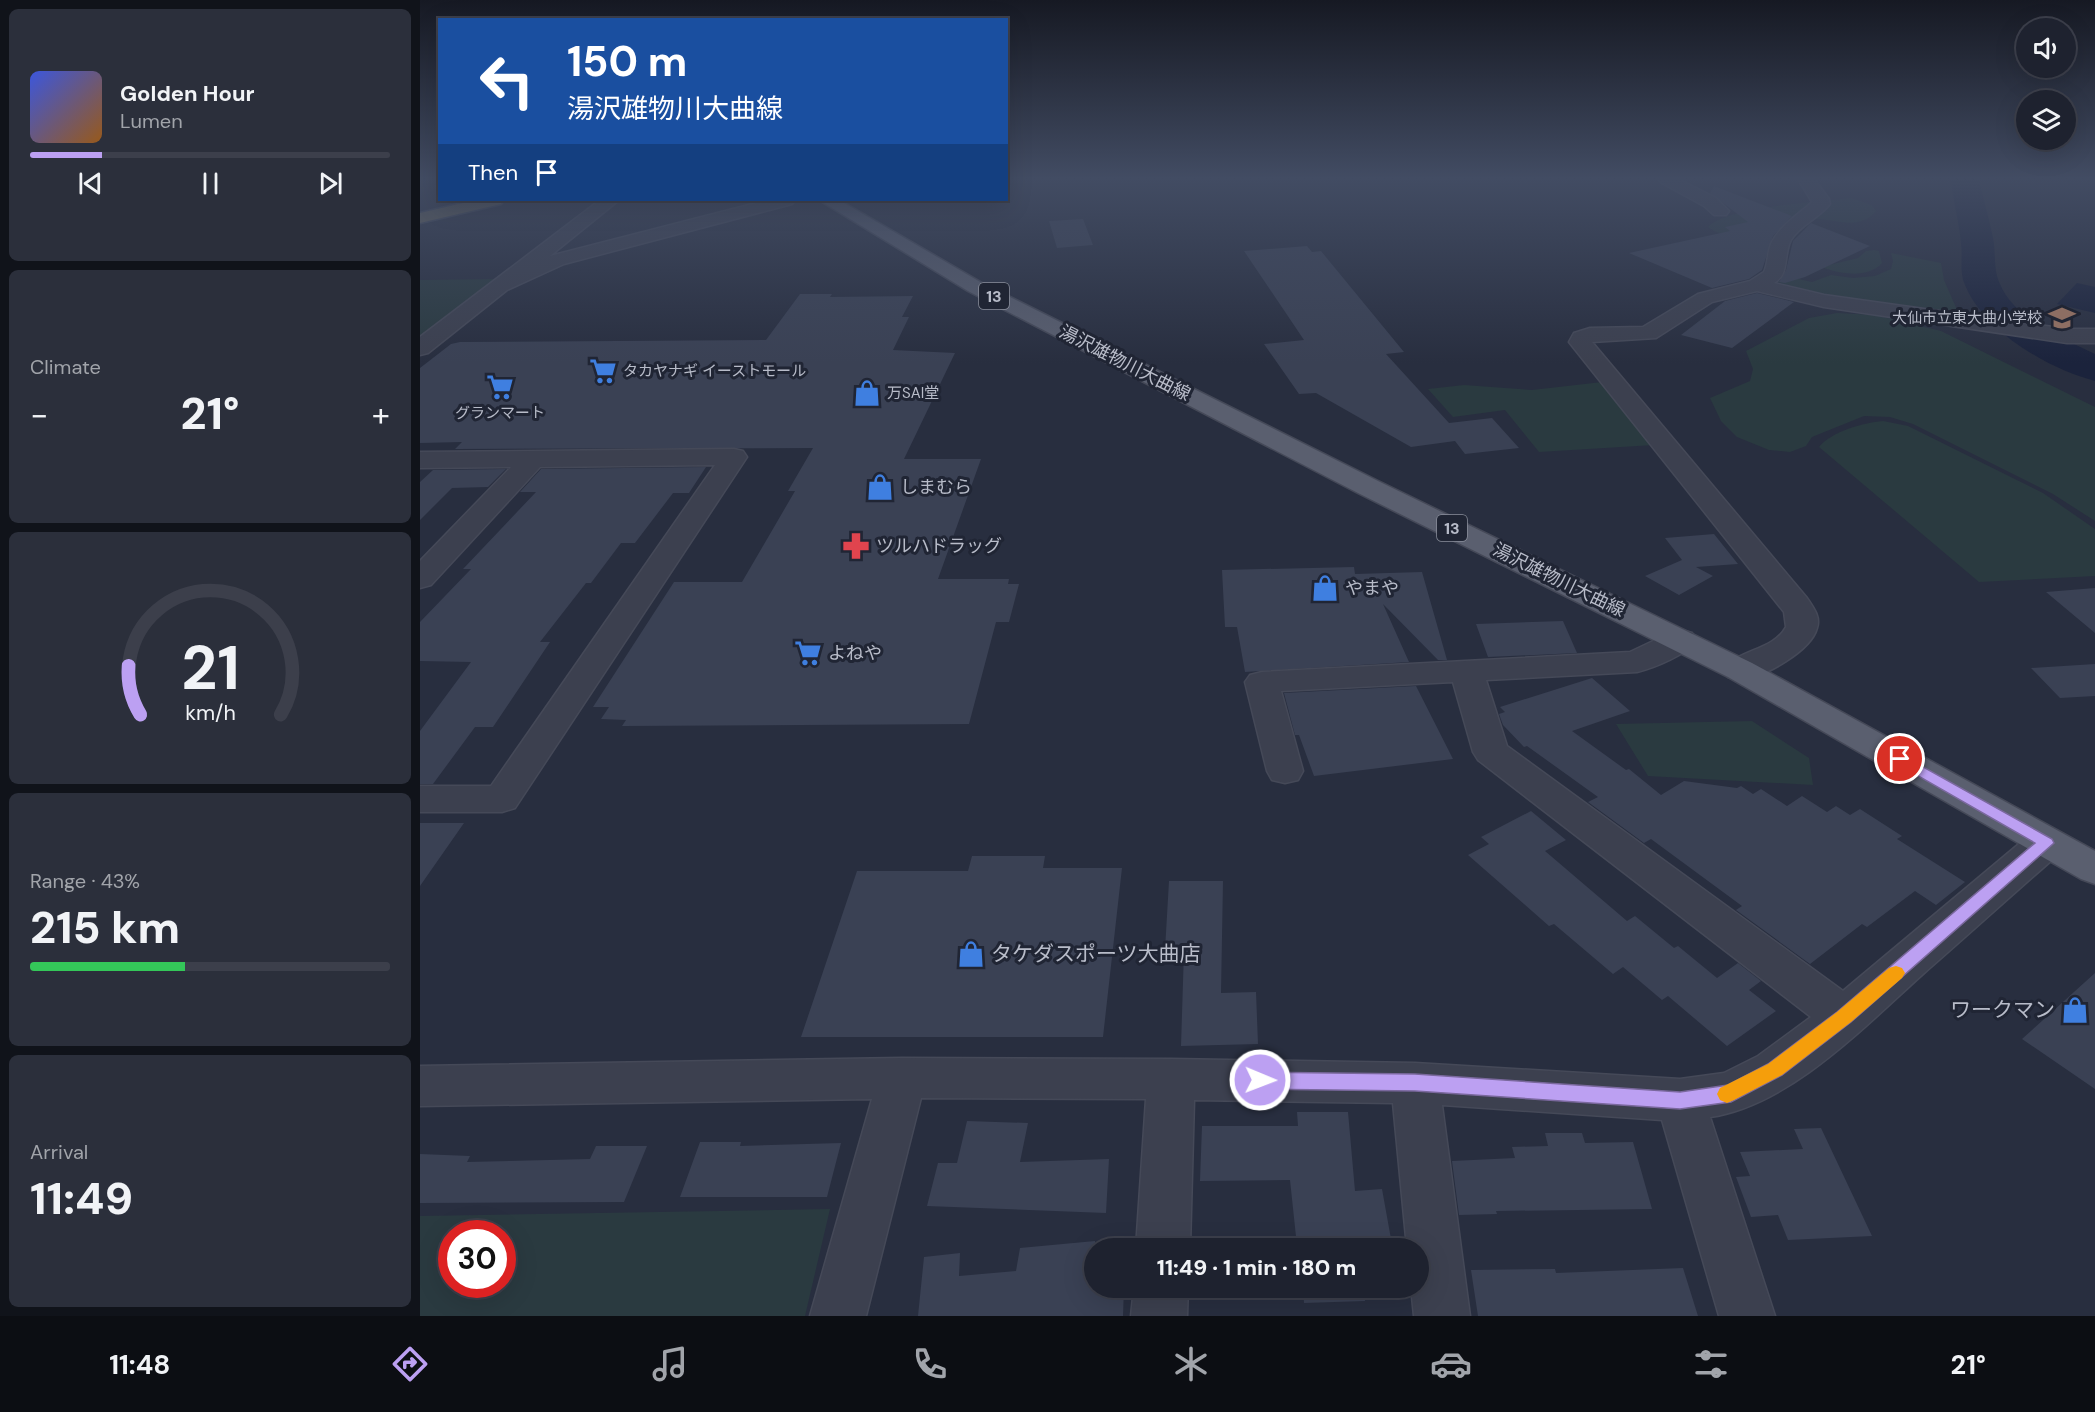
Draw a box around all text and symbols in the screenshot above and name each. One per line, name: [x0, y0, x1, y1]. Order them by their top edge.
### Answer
map controls: [2016, 18, 2076, 150]
button: sound: [2016, 18, 2076, 78]
text: 150 m: [567, 34, 687, 89]
icon: left: [468, 42, 546, 120]
text: Golden Hour: [120, 79, 255, 108]
button: layers: [2016, 90, 2076, 150]
text: 湯沢雄物川大曲線: [567, 91, 783, 126]
text: Lumen: [120, 108, 183, 134]
icon: arrive: [530, 156, 563, 189]
text: Then: [468, 158, 518, 187]
icon: previous: [74, 167, 107, 200]
icon: pause: [194, 167, 227, 200]
icon: next: [314, 167, 347, 200]
road number: 13: [979, 283, 1009, 309]
school or university icon: 大仙市立東大曲小学校: [2047, 303, 2077, 333]
place label: 大仙市立東大曲小学校: [1892, 308, 2042, 328]
street label: 湯沢雄物川大曲線: [1055, 320, 1195, 406]
text: Climate: [30, 354, 101, 380]
supermarket icon: タカヤナギ イーストモール: [588, 356, 618, 386]
place label: タカヤナギ イーストモール: [623, 361, 806, 381]
supermarket icon: グランマート: [485, 372, 515, 402]
shop icon: 万SAI堂: [852, 378, 882, 408]
place label: 万SAI堂: [887, 383, 939, 403]
text: 21°: [180, 384, 240, 443]
text: −: [30, 393, 48, 436]
text: +: [372, 393, 390, 436]
place label: グランマート: [455, 403, 545, 423]
shop icon: しまむら: [865, 472, 895, 502]
place label: しまむら: [900, 475, 972, 499]
road number: 13: [1437, 515, 1467, 541]
pharmacy icon: ツルハドラッグ: [841, 531, 871, 561]
place label: ツルハドラッグ: [876, 534, 1002, 558]
street label: 湯沢雄物川大曲線: [1489, 538, 1629, 622]
shop icon: やまや: [1310, 573, 1340, 603]
place label: やまや: [1345, 576, 1399, 600]
text: 21: [181, 627, 239, 708]
supermarket icon: よねや: [793, 638, 823, 668]
place label: よねや: [828, 641, 882, 665]
text: km/h: [185, 699, 235, 727]
pin: [1874, 733, 1925, 784]
icon: arrive: [1883, 742, 1916, 775]
text: Range · 43%: [30, 868, 140, 894]
text: 215 km: [30, 898, 180, 957]
shop icon: タケダスポーツ大曲店: [956, 939, 986, 969]
place label: タケダスポーツ大曲店: [991, 940, 1201, 968]
shop icon: ワークマン: [2060, 995, 2090, 1025]
place label: ワークマン: [1950, 996, 2055, 1024]
position arrow: [1228, 1048, 1292, 1112]
text: Arrival: [30, 1139, 88, 1165]
text: 11:49: [30, 1169, 133, 1228]
speed limit sign: 30: [438, 1220, 516, 1298]
text: 11:49 · 1 min · 180 m: [1157, 1253, 1356, 1282]
icon: directions: [389, 1343, 431, 1385]
icon: music: [649, 1343, 691, 1385]
icon: phone: [909, 1343, 951, 1385]
icon: climate: [1170, 1343, 1212, 1385]
icon: car: [1430, 1343, 1472, 1385]
icon: filters: [1690, 1343, 1732, 1385]
text: 11:48: [109, 1347, 170, 1382]
text: 21°: [1951, 1347, 1986, 1382]

